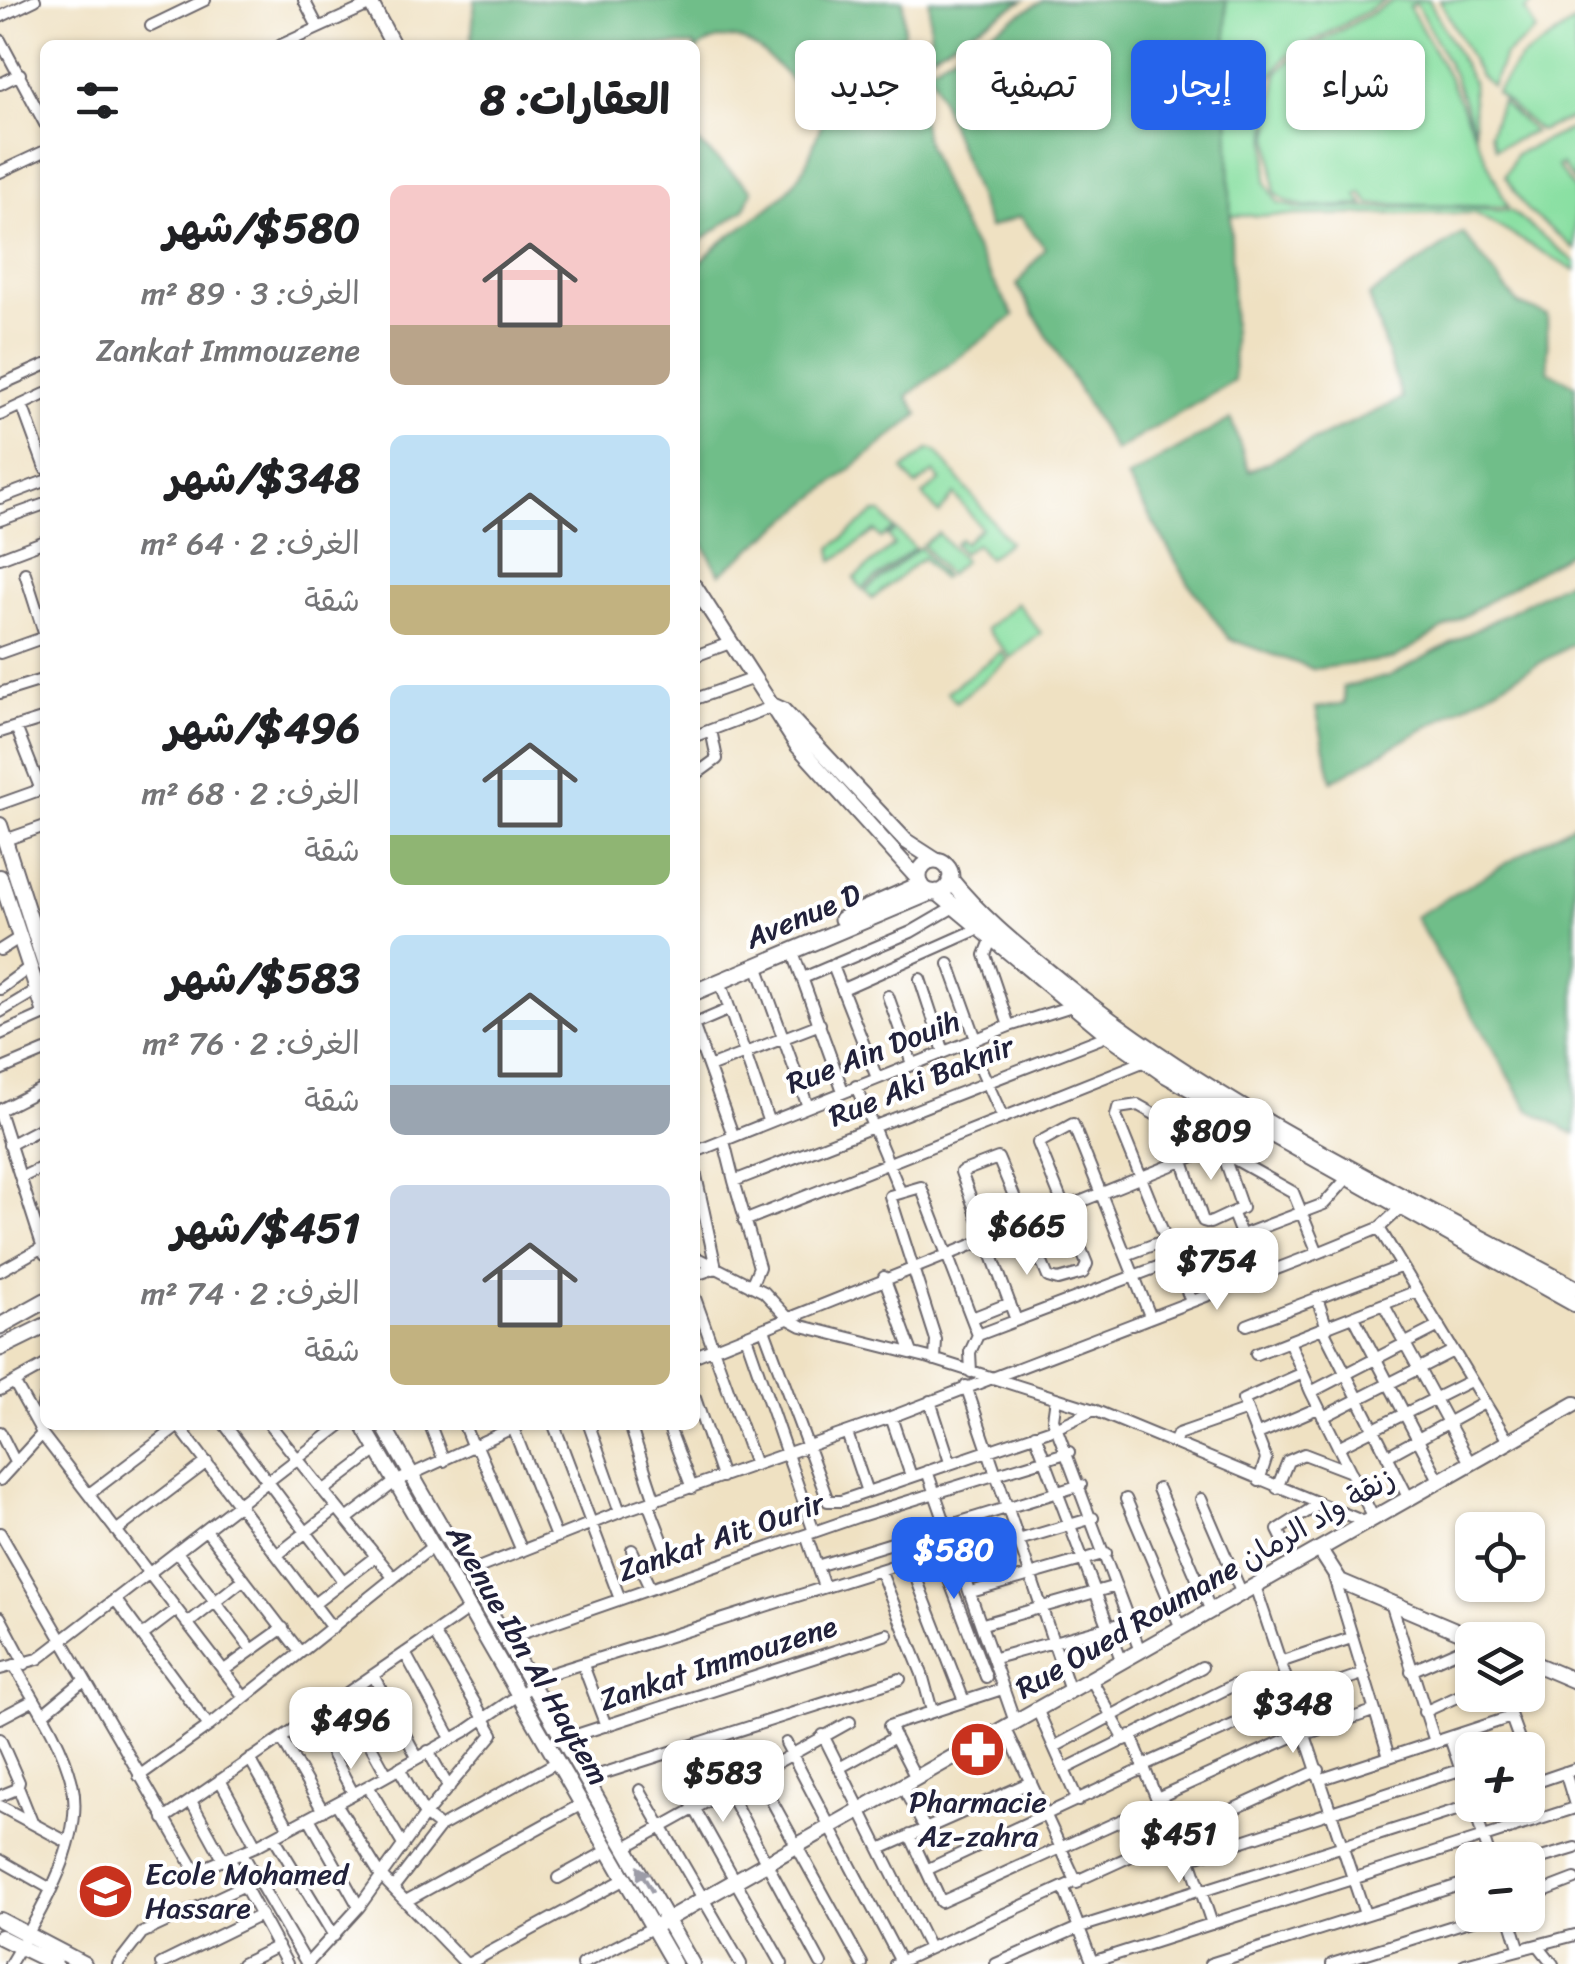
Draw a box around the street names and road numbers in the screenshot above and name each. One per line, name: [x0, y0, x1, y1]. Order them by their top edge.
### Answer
street label: Avenue D: [736, 867, 870, 965]
street label: Rue Ain Douih: [778, 994, 968, 1110]
street label: Rue Aki Baknir: [820, 1019, 1024, 1143]
street label: Rue Oued Roumane زنقة واد الرمان: [1005, 1452, 1405, 1714]
street label: Zankat Ait Ourir: [610, 1476, 833, 1598]
street label: Avenue Ibn Al Haytem: [430, 1513, 625, 1796]
street label: Zankat Immouzene: [592, 1599, 844, 1727]

